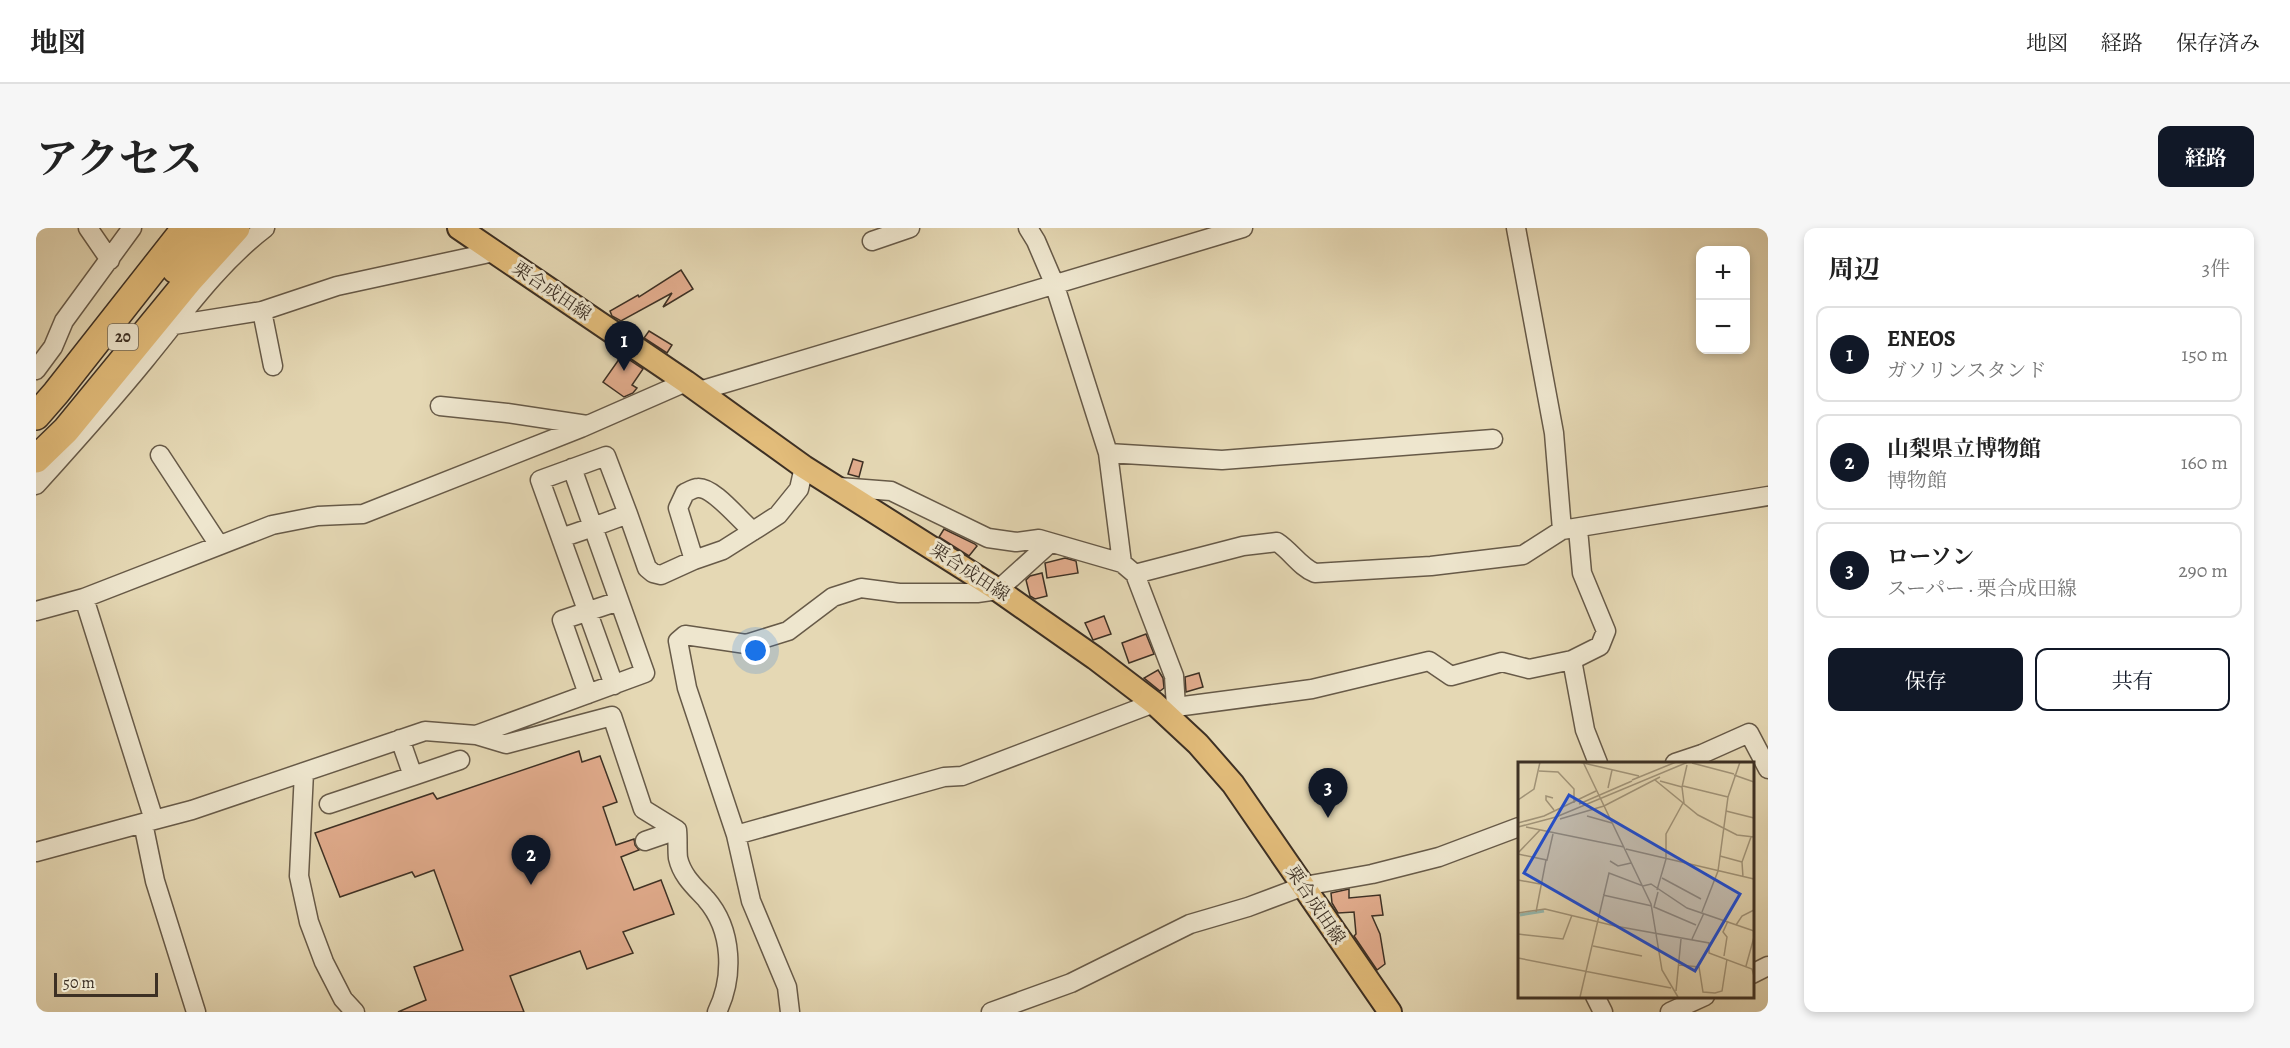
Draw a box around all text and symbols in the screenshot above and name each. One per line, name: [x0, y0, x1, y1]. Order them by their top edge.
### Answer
text: 地図: [30, 24, 86, 62]
text: 地図: [2026, 29, 2068, 57]
text: 経路: [2101, 29, 2143, 57]
text: 保存済み: [2176, 29, 2260, 57]
button: 経路: [2158, 126, 2254, 187]
text: アクセス: [36, 130, 203, 187]
map controls: [1696, 246, 1750, 354]
button: +: [1696, 246, 1750, 300]
text: 周辺: [1828, 252, 1880, 287]
text: 3件: [2202, 255, 2230, 282]
street label: 栗合成田線: [508, 256, 596, 326]
button: −: [1696, 300, 1750, 354]
pin: 1: [604, 322, 644, 371]
road number: 20: [108, 324, 138, 350]
text: ENEOS: [1887, 324, 1956, 354]
text: 1: [1846, 341, 1853, 368]
text: 150 m: [2181, 341, 2228, 368]
text: ガソリンスタンド: [1887, 357, 2046, 384]
text: 山梨県立博物館: [1887, 434, 2041, 464]
text: 2: [1845, 449, 1854, 476]
text: 160 m: [2181, 449, 2228, 476]
text: 博物館: [1887, 467, 1947, 494]
street label: 栗合成田線: [926, 537, 1014, 607]
text: ローソン: [1887, 542, 1974, 572]
text: 3: [1845, 557, 1854, 584]
text: 290 m: [2178, 557, 2228, 584]
text: スーパー · 栗合成田線: [1887, 575, 2077, 602]
your location: [741, 636, 770, 665]
button: 保存: [1828, 648, 2023, 711]
button: 共有: [2035, 648, 2230, 711]
inset map: [1518, 762, 1753, 997]
pin: 3: [1308, 768, 1348, 818]
pin: 2: [512, 836, 550, 885]
street label: 栗合成田線: [1281, 861, 1351, 949]
scale bar: [54, 970, 158, 998]
text: 50 m: [63, 972, 95, 994]

